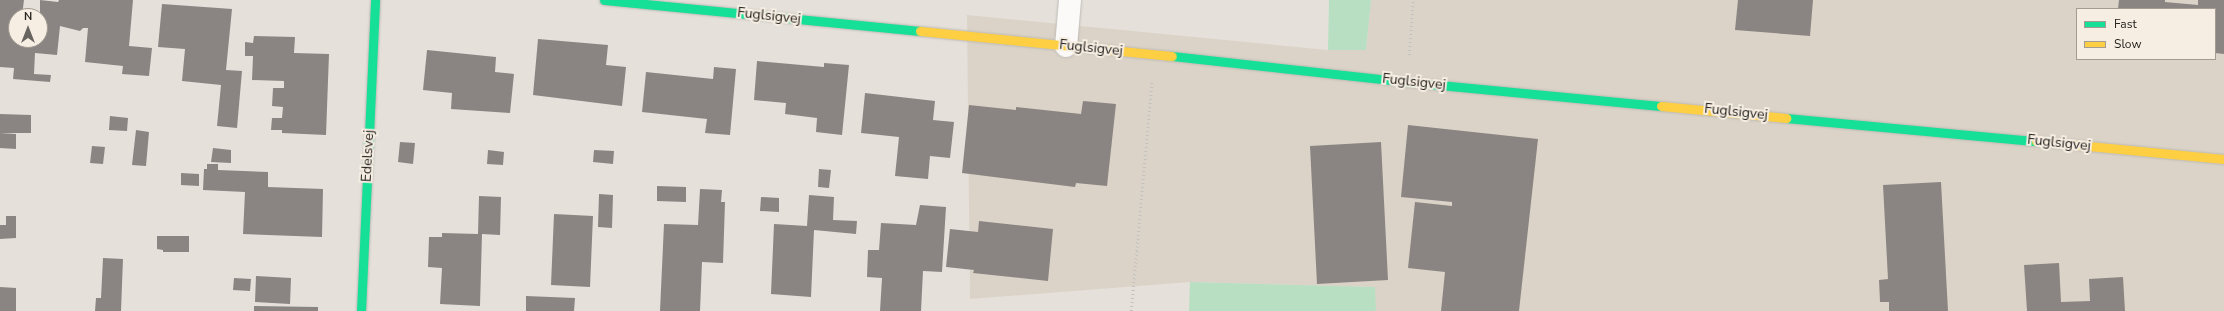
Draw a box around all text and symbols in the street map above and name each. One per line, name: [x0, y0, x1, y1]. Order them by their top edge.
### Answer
street label: Fuglsigvej: [736, 4, 802, 28]
north arrow: [8, 8, 48, 48]
legend: [2076, 8, 2216, 60]
text: N: [24, 9, 32, 24]
text: Fast: [2114, 16, 2137, 32]
street label: Fuglsigvej: [1058, 36, 1124, 60]
text: Slow: [2114, 36, 2142, 52]
street label: Fuglsigvej: [1381, 70, 1447, 94]
street label: Fuglsigvej: [1703, 100, 1769, 124]
street label: Edelsvej: [358, 129, 378, 183]
street label: Fuglsigvej: [2026, 131, 2092, 155]

